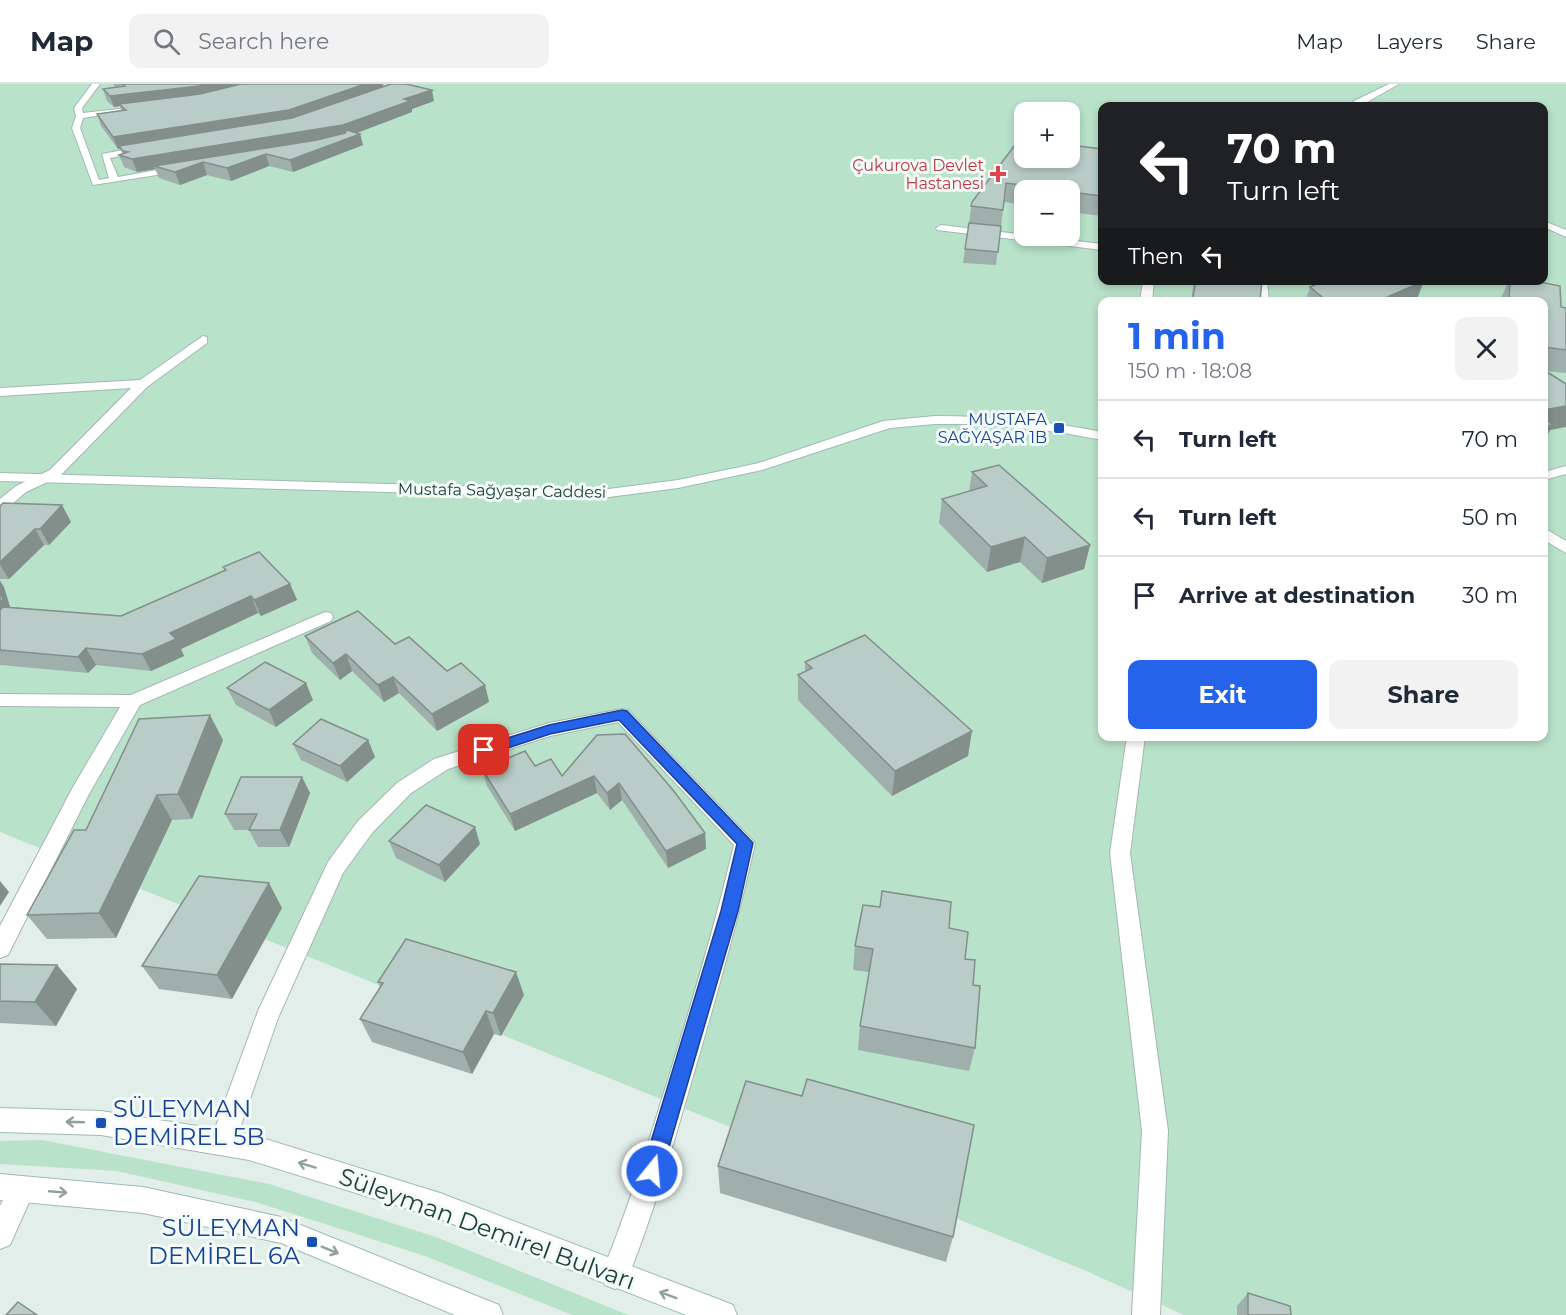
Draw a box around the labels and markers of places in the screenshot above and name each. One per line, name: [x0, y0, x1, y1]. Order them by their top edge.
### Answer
place label: Çukurova Devlet Hastanesi: [852, 156, 985, 193]
marker: Çukurova Devlet Hastanesi: [989, 165, 1007, 183]
place label: MUSTAFA SAĞYAŞAR 1B: [938, 410, 1048, 447]
marker: MUSTAFA SAĞYAŞAR 1B: [1052, 421, 1066, 435]
pin: [458, 724, 509, 775]
place label: SÜLEYMAN DEMİREL 5B: [113, 1094, 265, 1151]
marker: SÜLEYMAN DEMİREL 5B: [94, 1116, 108, 1130]
place label: SÜLEYMAN DEMİREL 6A: [148, 1213, 301, 1270]
marker: SÜLEYMAN DEMİREL 6A: [305, 1235, 319, 1249]

